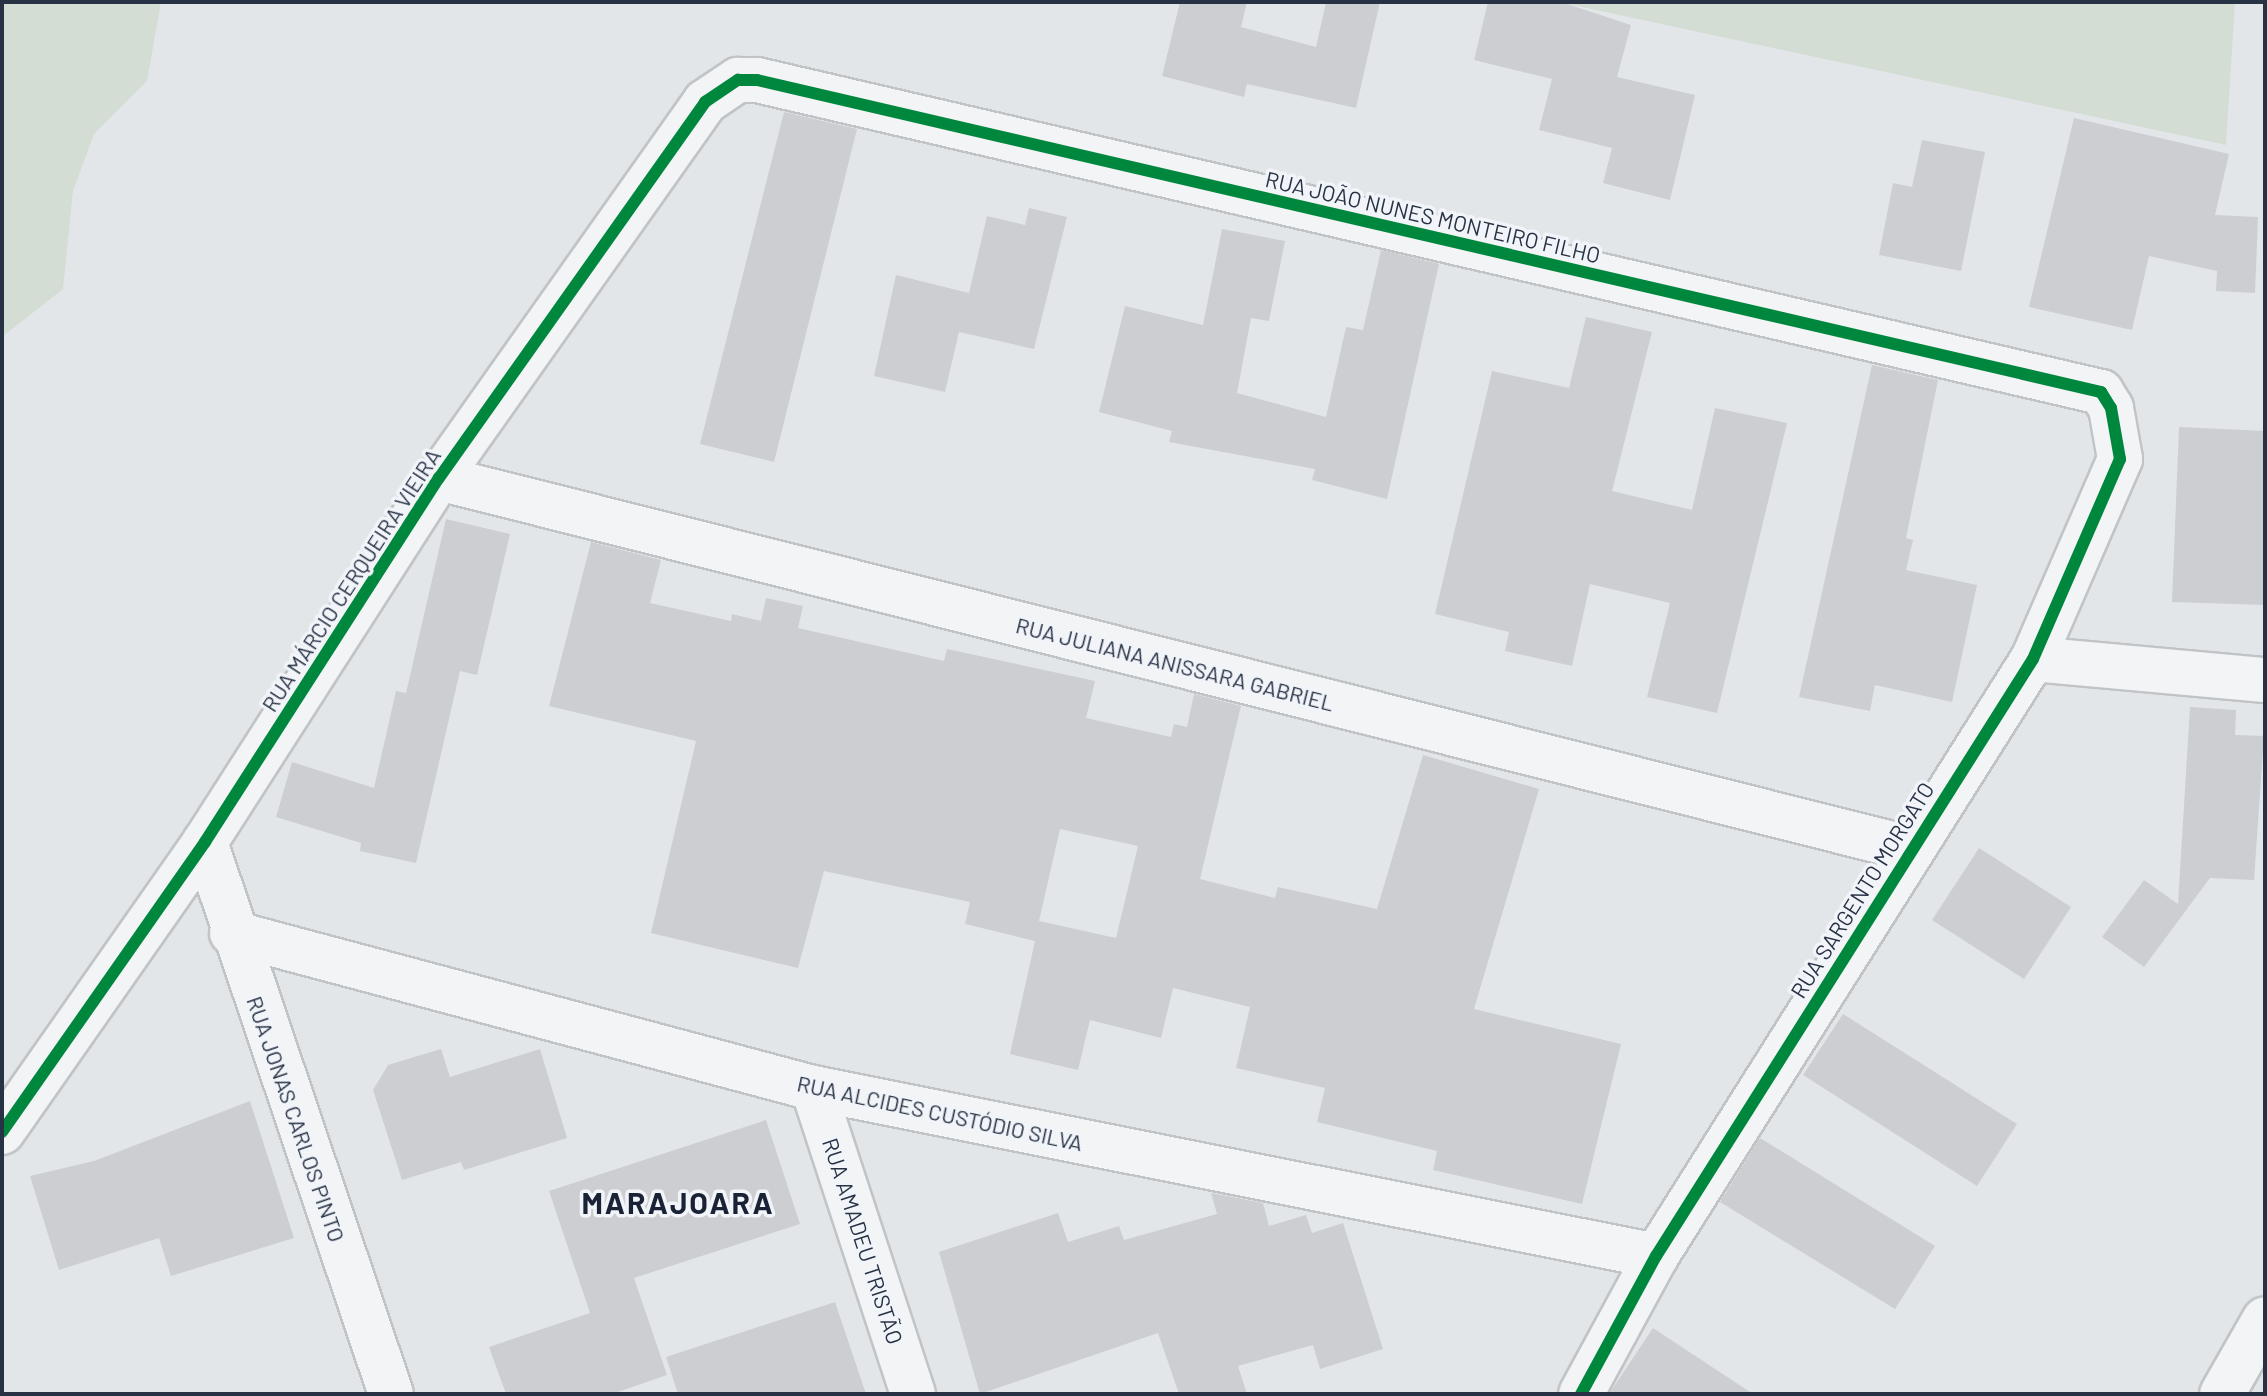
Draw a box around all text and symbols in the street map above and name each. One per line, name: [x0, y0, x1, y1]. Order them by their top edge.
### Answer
street label: RUA JOÃO NUNES MONTEIRO FILHO: [1263, 166, 1603, 268]
street label: RUA MÁRCIO CERQUEIRA VIEIRA: [256, 443, 446, 717]
street label: RUA JULIANA ANISSARA GABRIEL: [1013, 612, 1337, 716]
street label: RUA SARGENTO MORGATO: [1785, 777, 1939, 1003]
street label: RUA JONAS CARLOS PINTO: [241, 993, 351, 1245]
street label: RUA ALCIDES CUSTÓDIO SILVA: [795, 1070, 1085, 1156]
street label: RUA AMADEU TRISTÃO: [817, 1134, 909, 1348]
district label: MARAJOARA: [581, 1184, 775, 1220]

